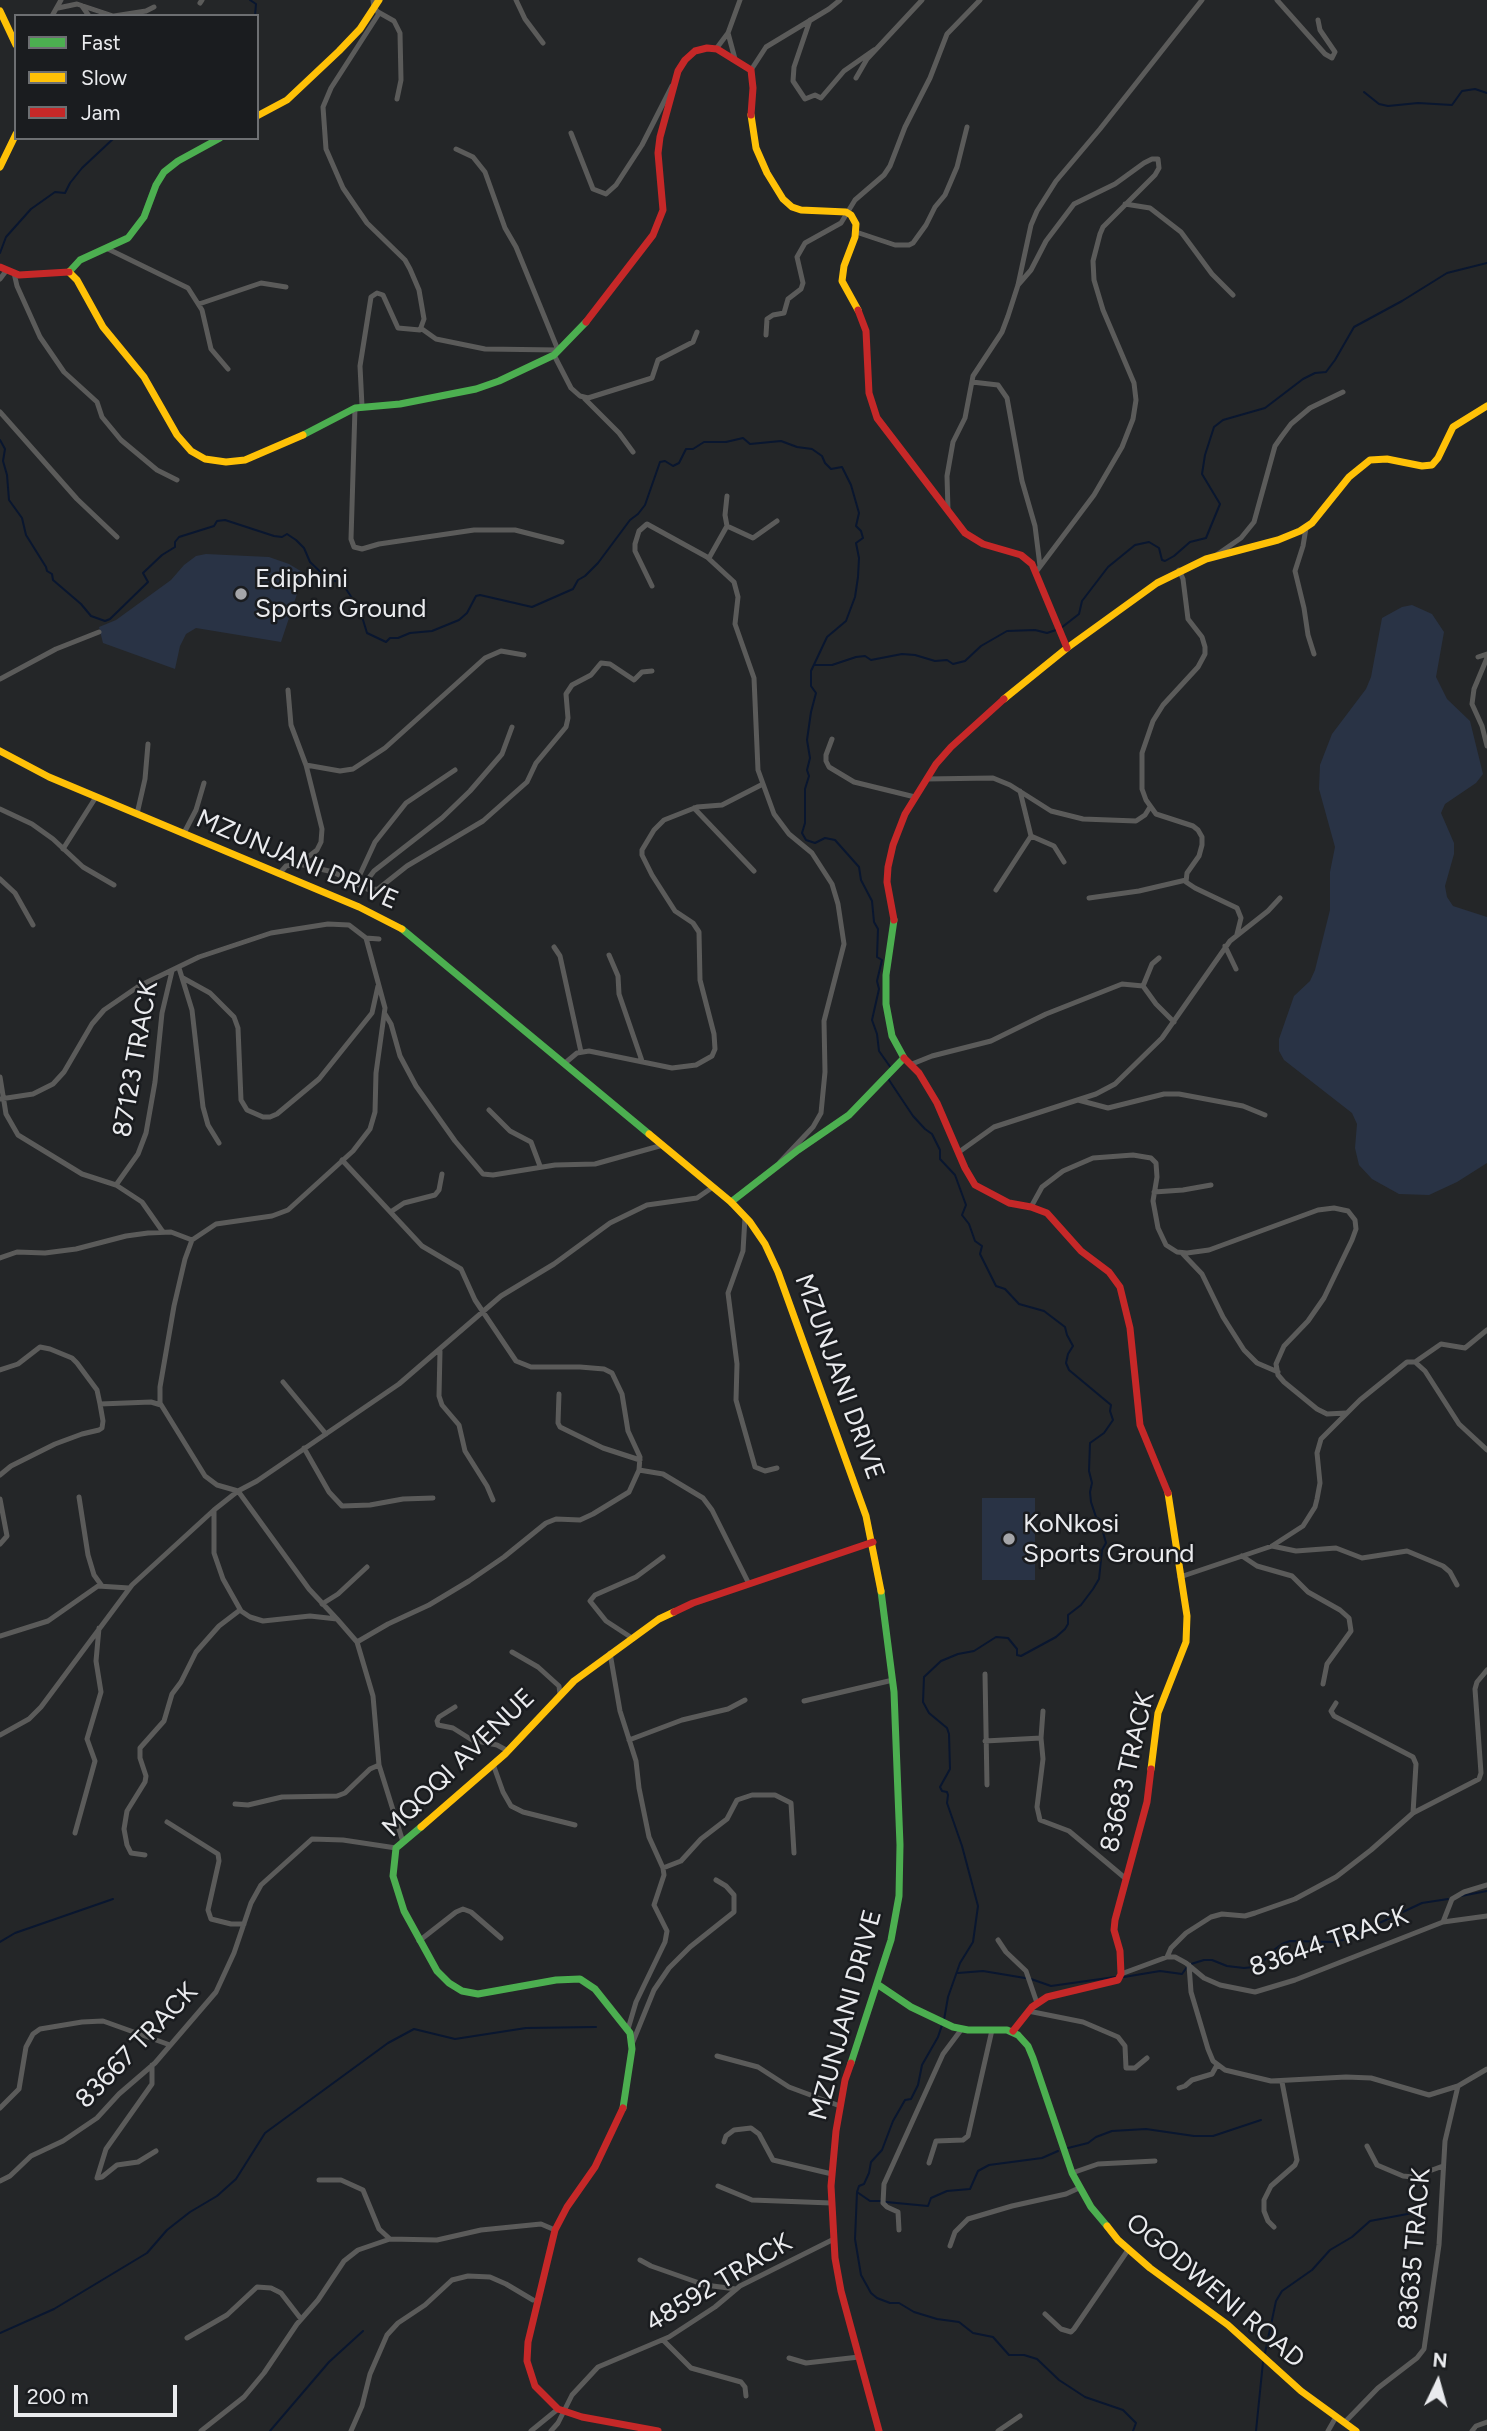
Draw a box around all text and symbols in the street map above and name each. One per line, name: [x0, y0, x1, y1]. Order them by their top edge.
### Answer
legend: [14, 14, 259, 140]
text: Fast: [81, 30, 121, 55]
text: Slow: [81, 65, 127, 90]
text: Jam: [81, 100, 120, 125]
place label: Ediphini Sports Ground: [255, 563, 426, 624]
marker: Ediphini Sports Ground: [233, 586, 249, 602]
street label: MZUNJANI DRIVE: [191, 803, 403, 917]
street label: 87123 TRACK: [107, 978, 165, 1140]
street label: MZUNJANI DRIVE: [787, 1270, 891, 1484]
place label: KoNkosi Sports Ground: [1023, 1508, 1194, 1570]
marker: KoNkosi Sports Ground: [1001, 1531, 1017, 1547]
street label: MQOQI AVENUE: [376, 1682, 542, 1844]
street label: 83683 TRACK: [1094, 1689, 1162, 1855]
street label: 83644 TRACK: [1246, 1900, 1412, 1984]
street label: MZUNJANI DRIVE: [803, 1906, 889, 2124]
street label: 83667 TRACK: [69, 1977, 205, 2115]
street label: 83635 TRACK: [1392, 2167, 1438, 2331]
street label: OGODWENI ROAD: [1119, 2207, 1311, 2375]
street label: 48592 TRACK: [640, 2227, 798, 2339]
north arrow: [1403, 2347, 1473, 2417]
text: N: [1432, 2348, 1448, 2373]
scale bar: [18, 2372, 180, 2416]
text: 200 m: [27, 2384, 89, 2409]

